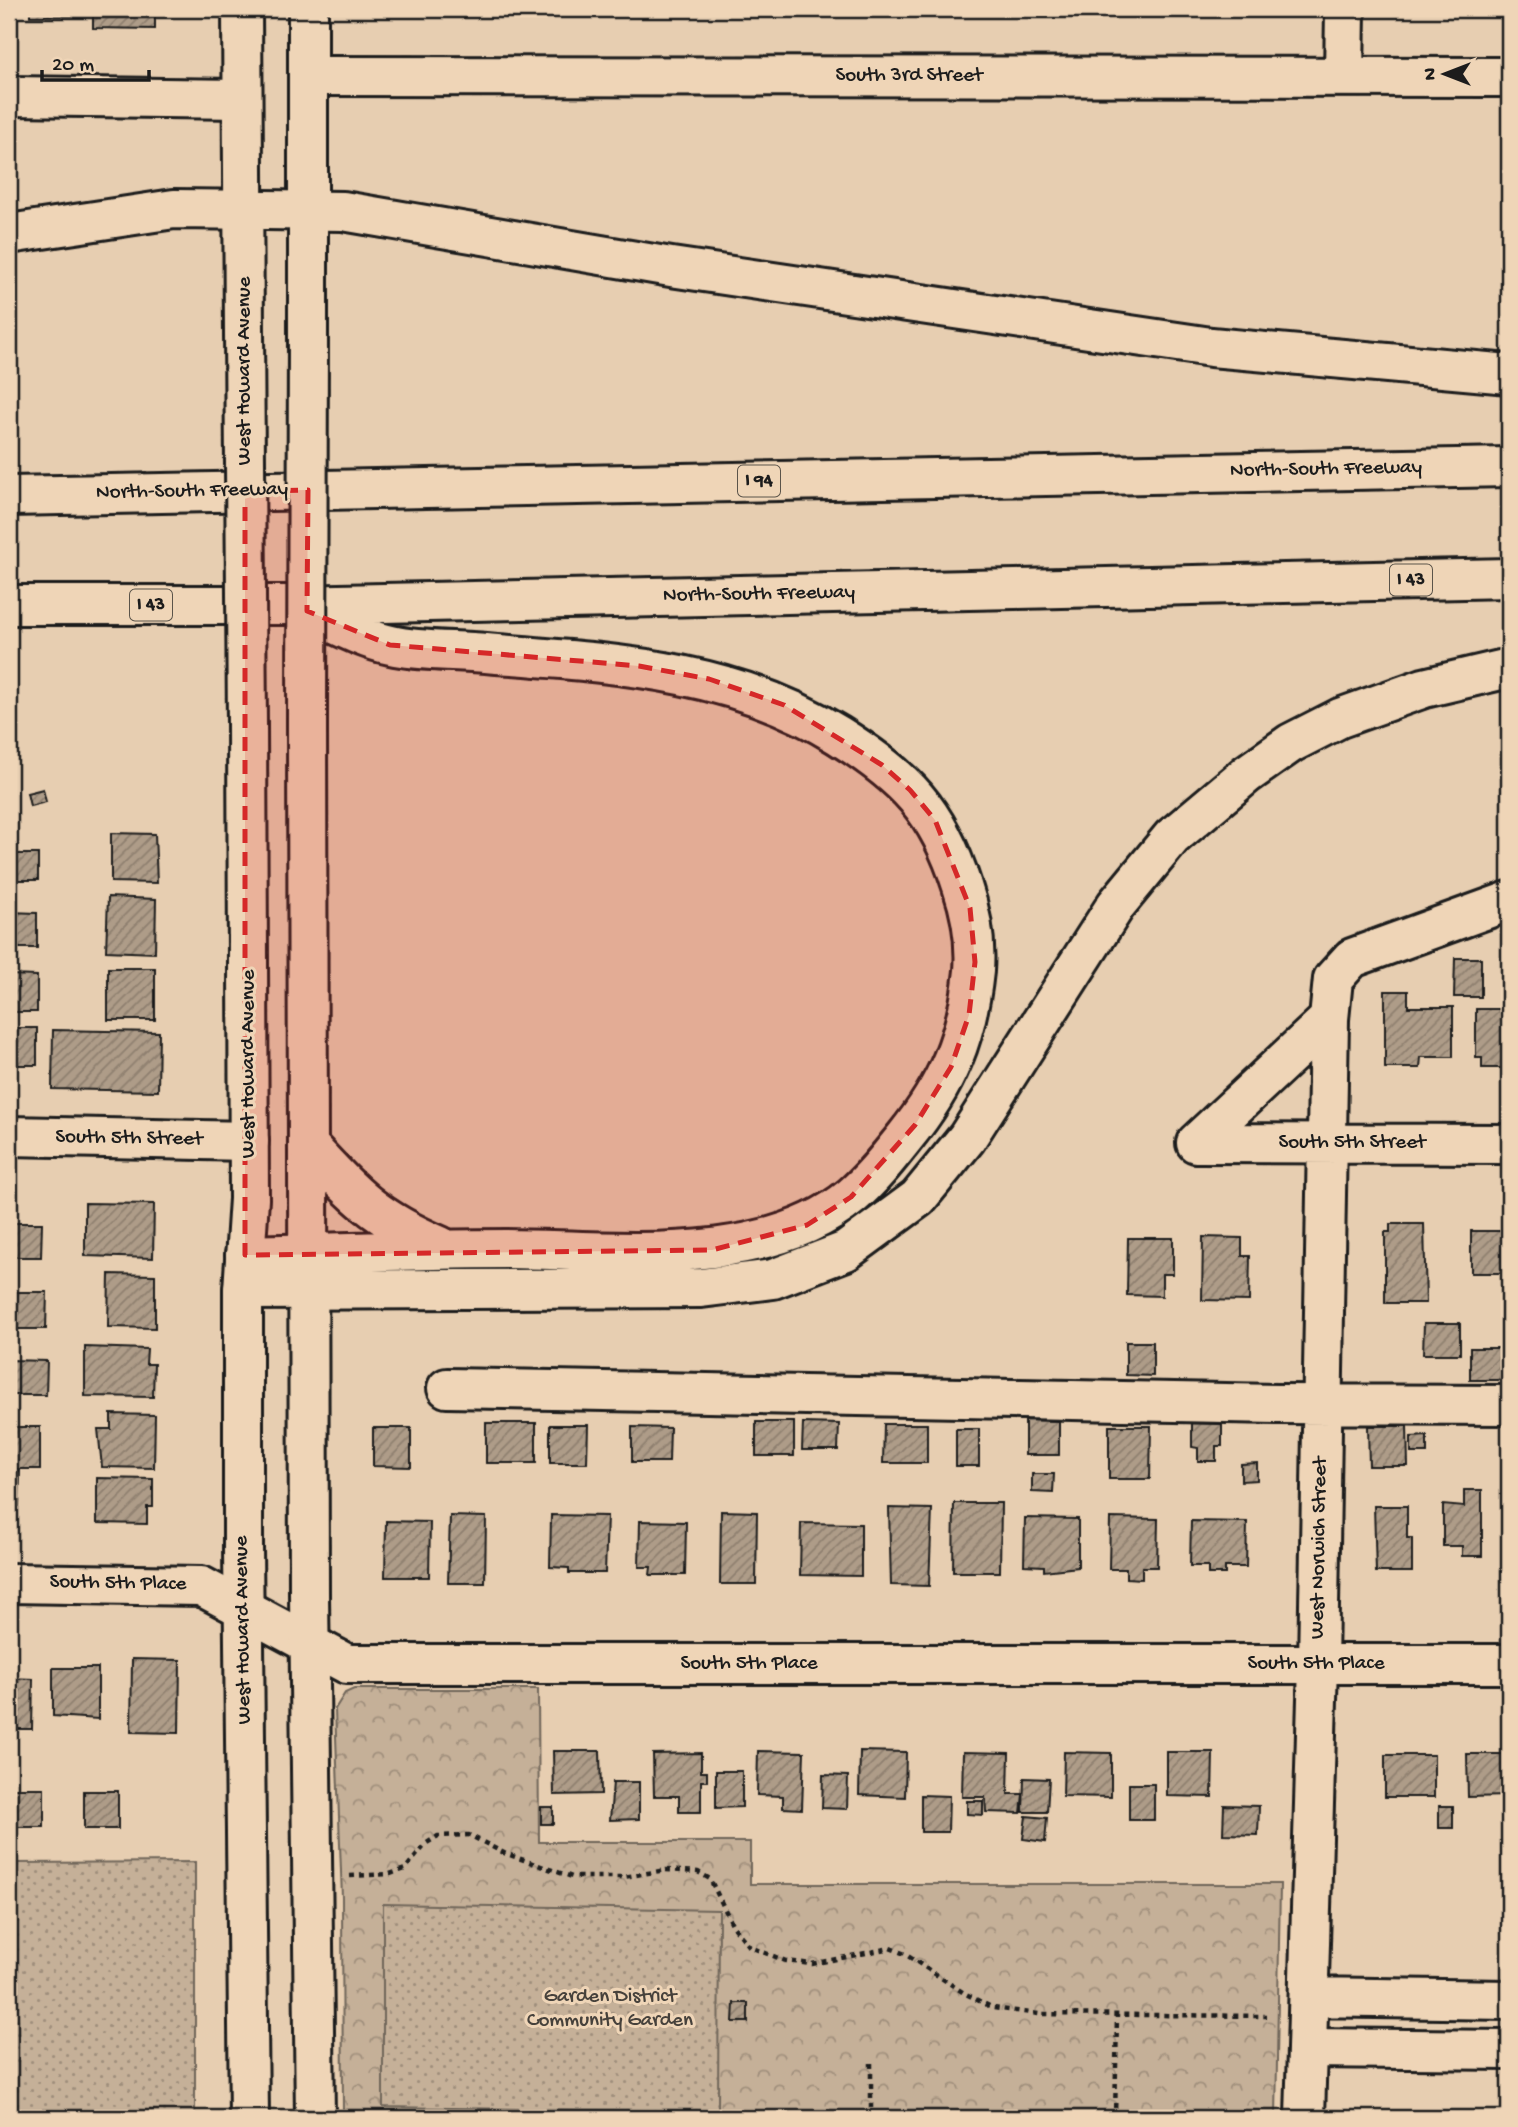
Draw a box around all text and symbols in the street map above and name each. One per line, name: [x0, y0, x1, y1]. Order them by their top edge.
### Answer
scale bar: [42, 38, 149, 82]
north arrow: [1410, 38, 1480, 108]
text: 20 m: [52, 54, 94, 79]
street label: South 3rd Street: [836, 64, 985, 89]
text: N: [1420, 68, 1443, 80]
street label: West Howard Avenue: [233, 276, 258, 465]
street label: North-South Freeway: [1230, 456, 1422, 484]
road number: I 94: [738, 466, 780, 496]
street label: North-South Freeway: [96, 478, 288, 506]
road number: I 43: [1390, 565, 1432, 596]
street label: North-South Freeway: [663, 581, 855, 609]
road number: I 43: [130, 590, 172, 620]
street label: West Howard Avenue: [237, 969, 262, 1158]
street label: South 5th Street: [55, 1125, 205, 1153]
street label: South 5th Street: [1278, 1131, 1428, 1156]
street label: West Norwich Street: [1306, 1454, 1334, 1639]
street label: West Howard Avenue: [230, 1534, 258, 1725]
street label: South 5th Place: [49, 1570, 188, 1598]
street label: South 5th Place: [680, 1652, 819, 1677]
street label: South 5th Place: [1247, 1652, 1386, 1677]
park label: Garden District Community Garden: [527, 1985, 693, 2034]

